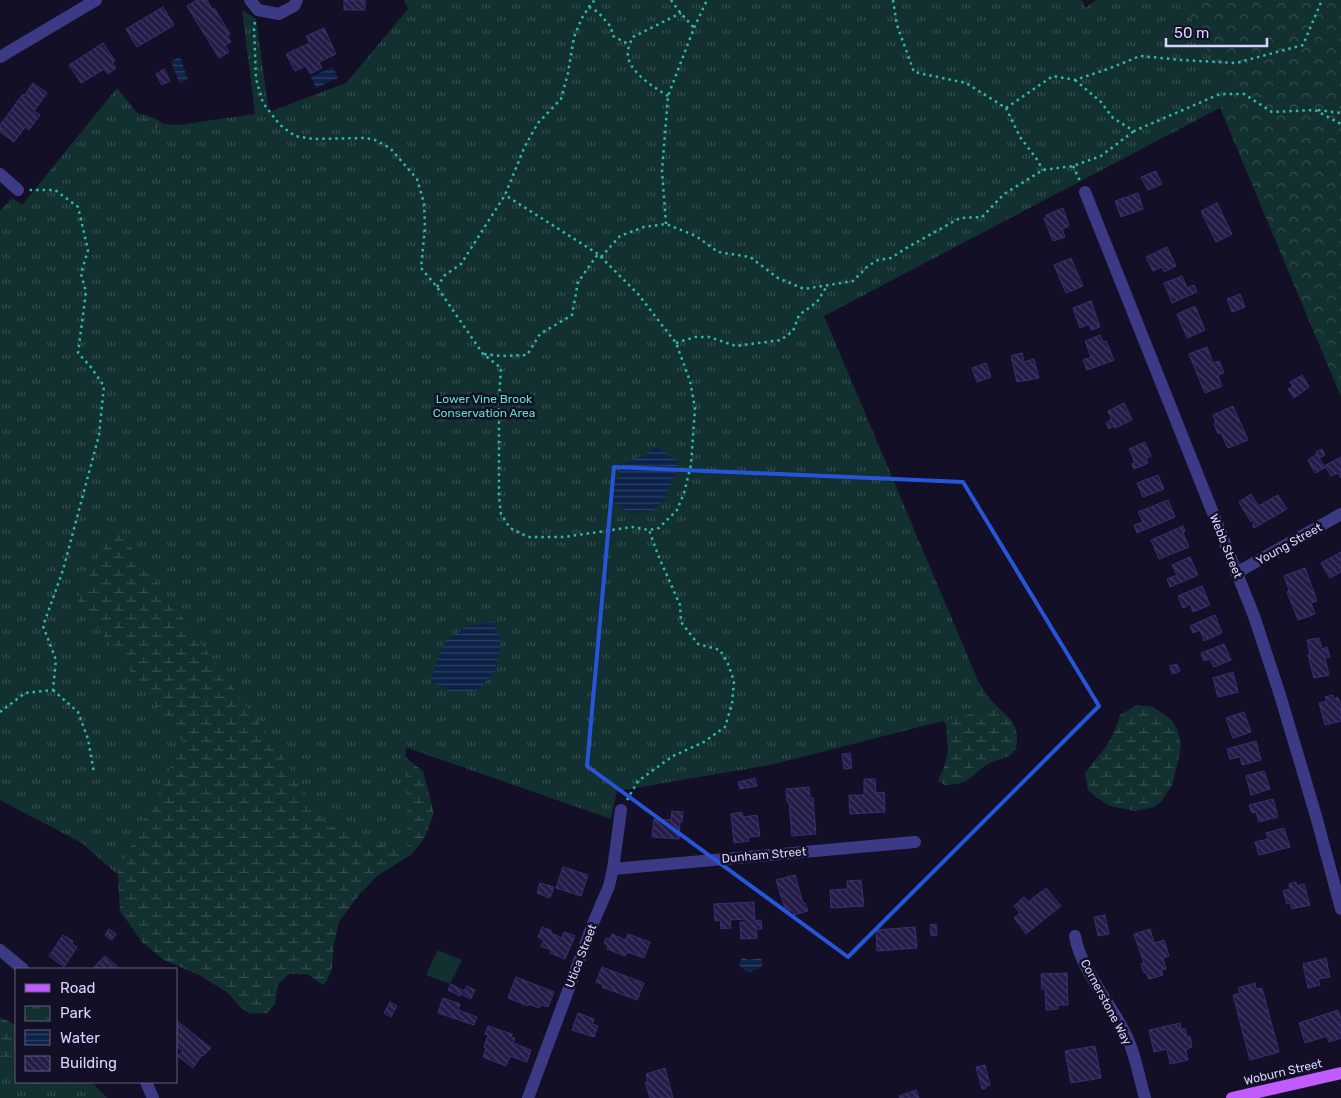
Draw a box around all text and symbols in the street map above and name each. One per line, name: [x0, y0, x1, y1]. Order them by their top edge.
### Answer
scale bar: [1166, 15, 1267, 47]
text: 50 m: [1174, 24, 1209, 42]
park label: Lower Vine Brook Conservation Area: [433, 392, 535, 420]
street label: Webb Street: [1207, 512, 1245, 580]
street label: Young Street: [1254, 520, 1325, 568]
street label: Dunham Street: [721, 844, 807, 866]
street label: Utica Street: [562, 922, 600, 990]
street label: Cornerstone Way: [1078, 957, 1135, 1047]
legend: [15, 968, 178, 1083]
text: Road: [60, 979, 96, 997]
text: Park: [60, 1004, 91, 1022]
text: Water: [60, 1029, 100, 1047]
text: Building: [60, 1054, 117, 1072]
street label: Woburn Street: [1242, 1056, 1324, 1088]

